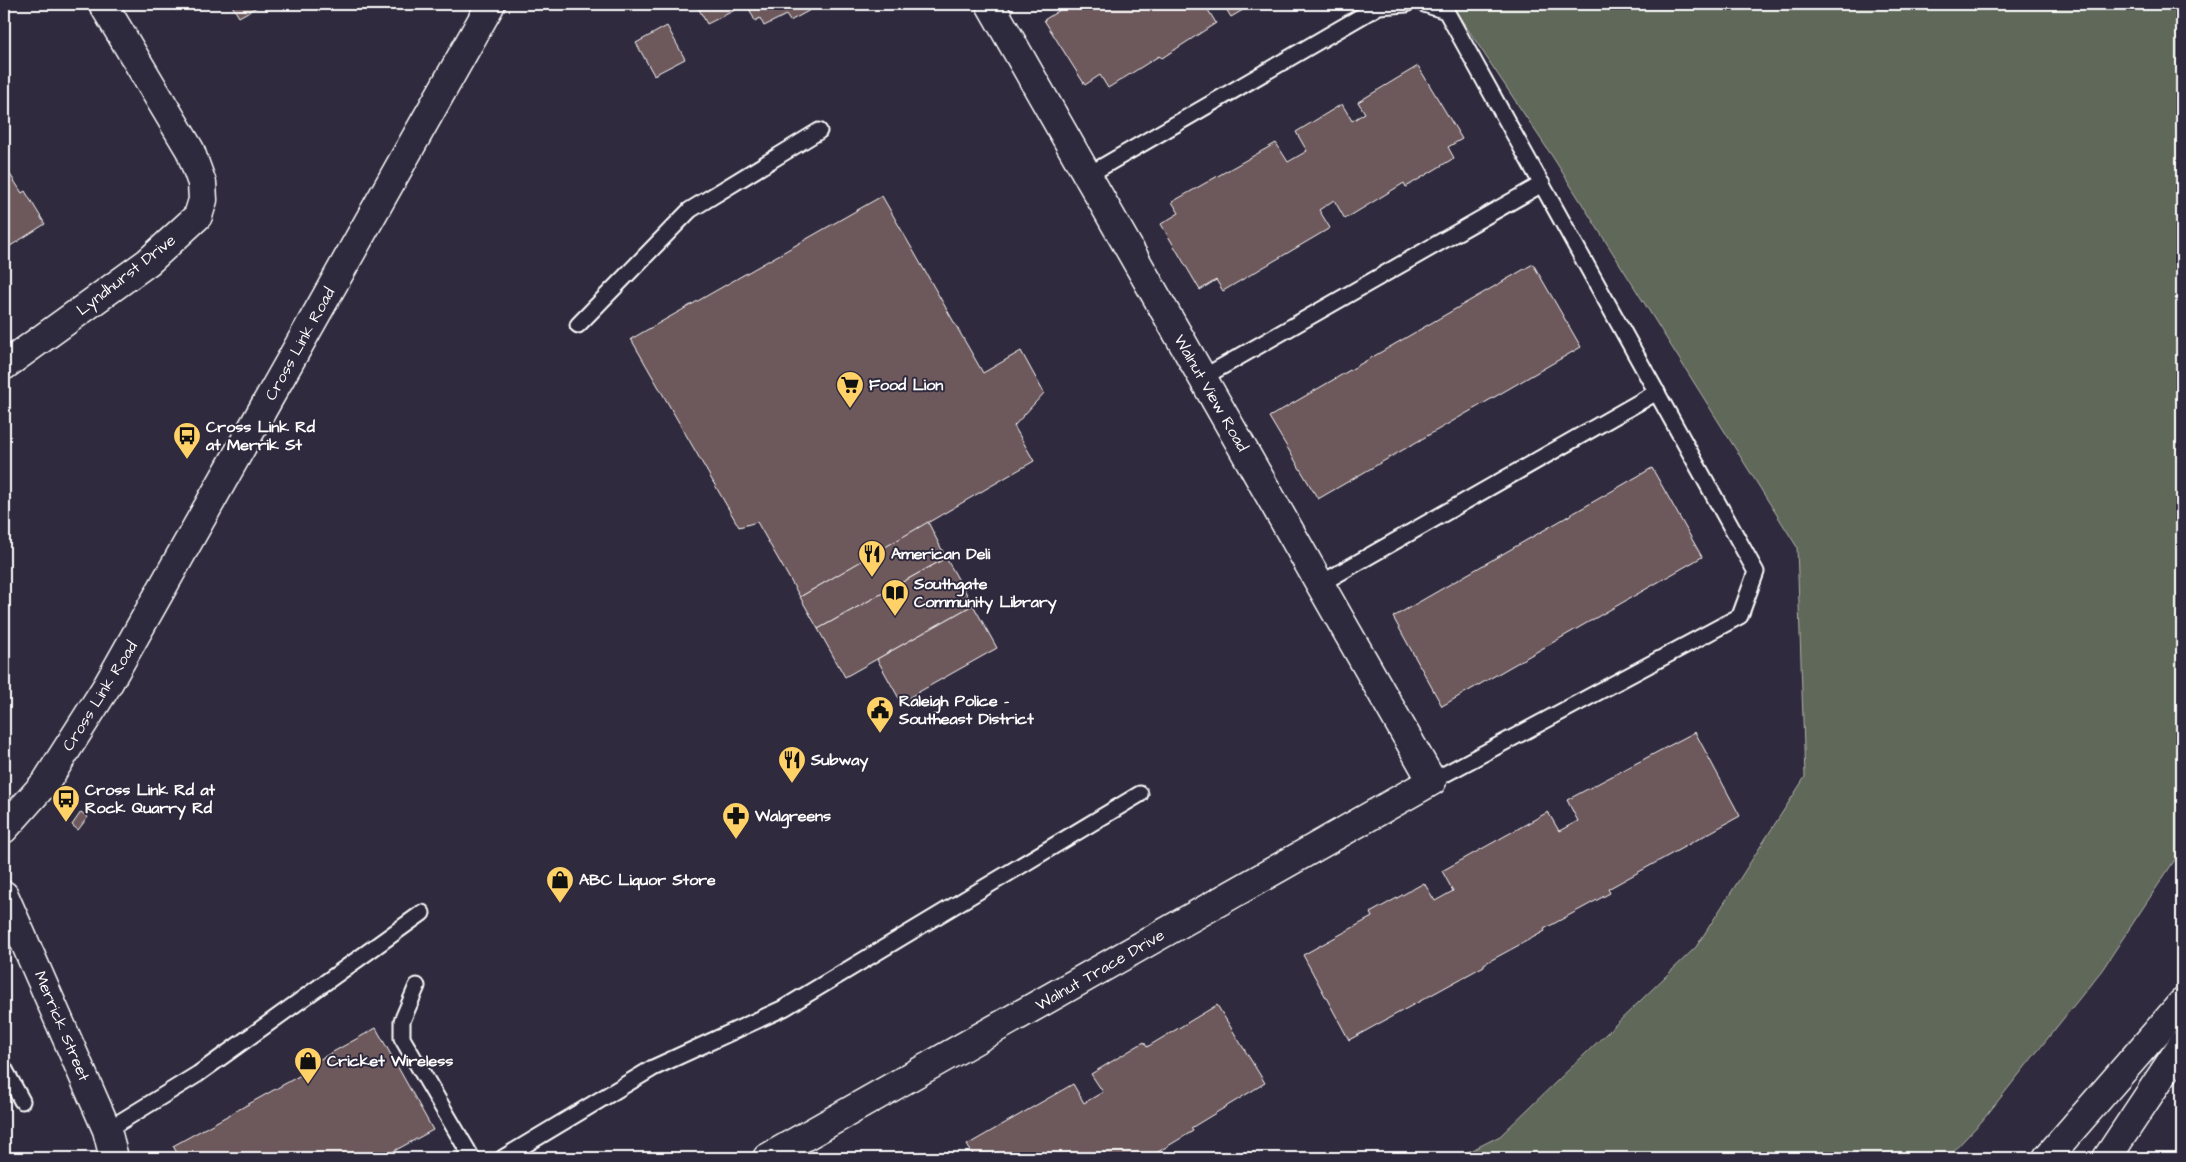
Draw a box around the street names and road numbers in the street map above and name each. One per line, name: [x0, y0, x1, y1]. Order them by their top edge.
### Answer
street label: Lyndhurst Drive: [72, 229, 181, 322]
street label: Cross Link Road: [260, 284, 340, 404]
street label: Walnut View Road: [1168, 330, 1254, 456]
street label: Cross Link Road: [57, 637, 143, 755]
street label: Walnut Trace Drive: [1032, 924, 1169, 1016]
street label: Merrick Street: [29, 968, 95, 1085]

